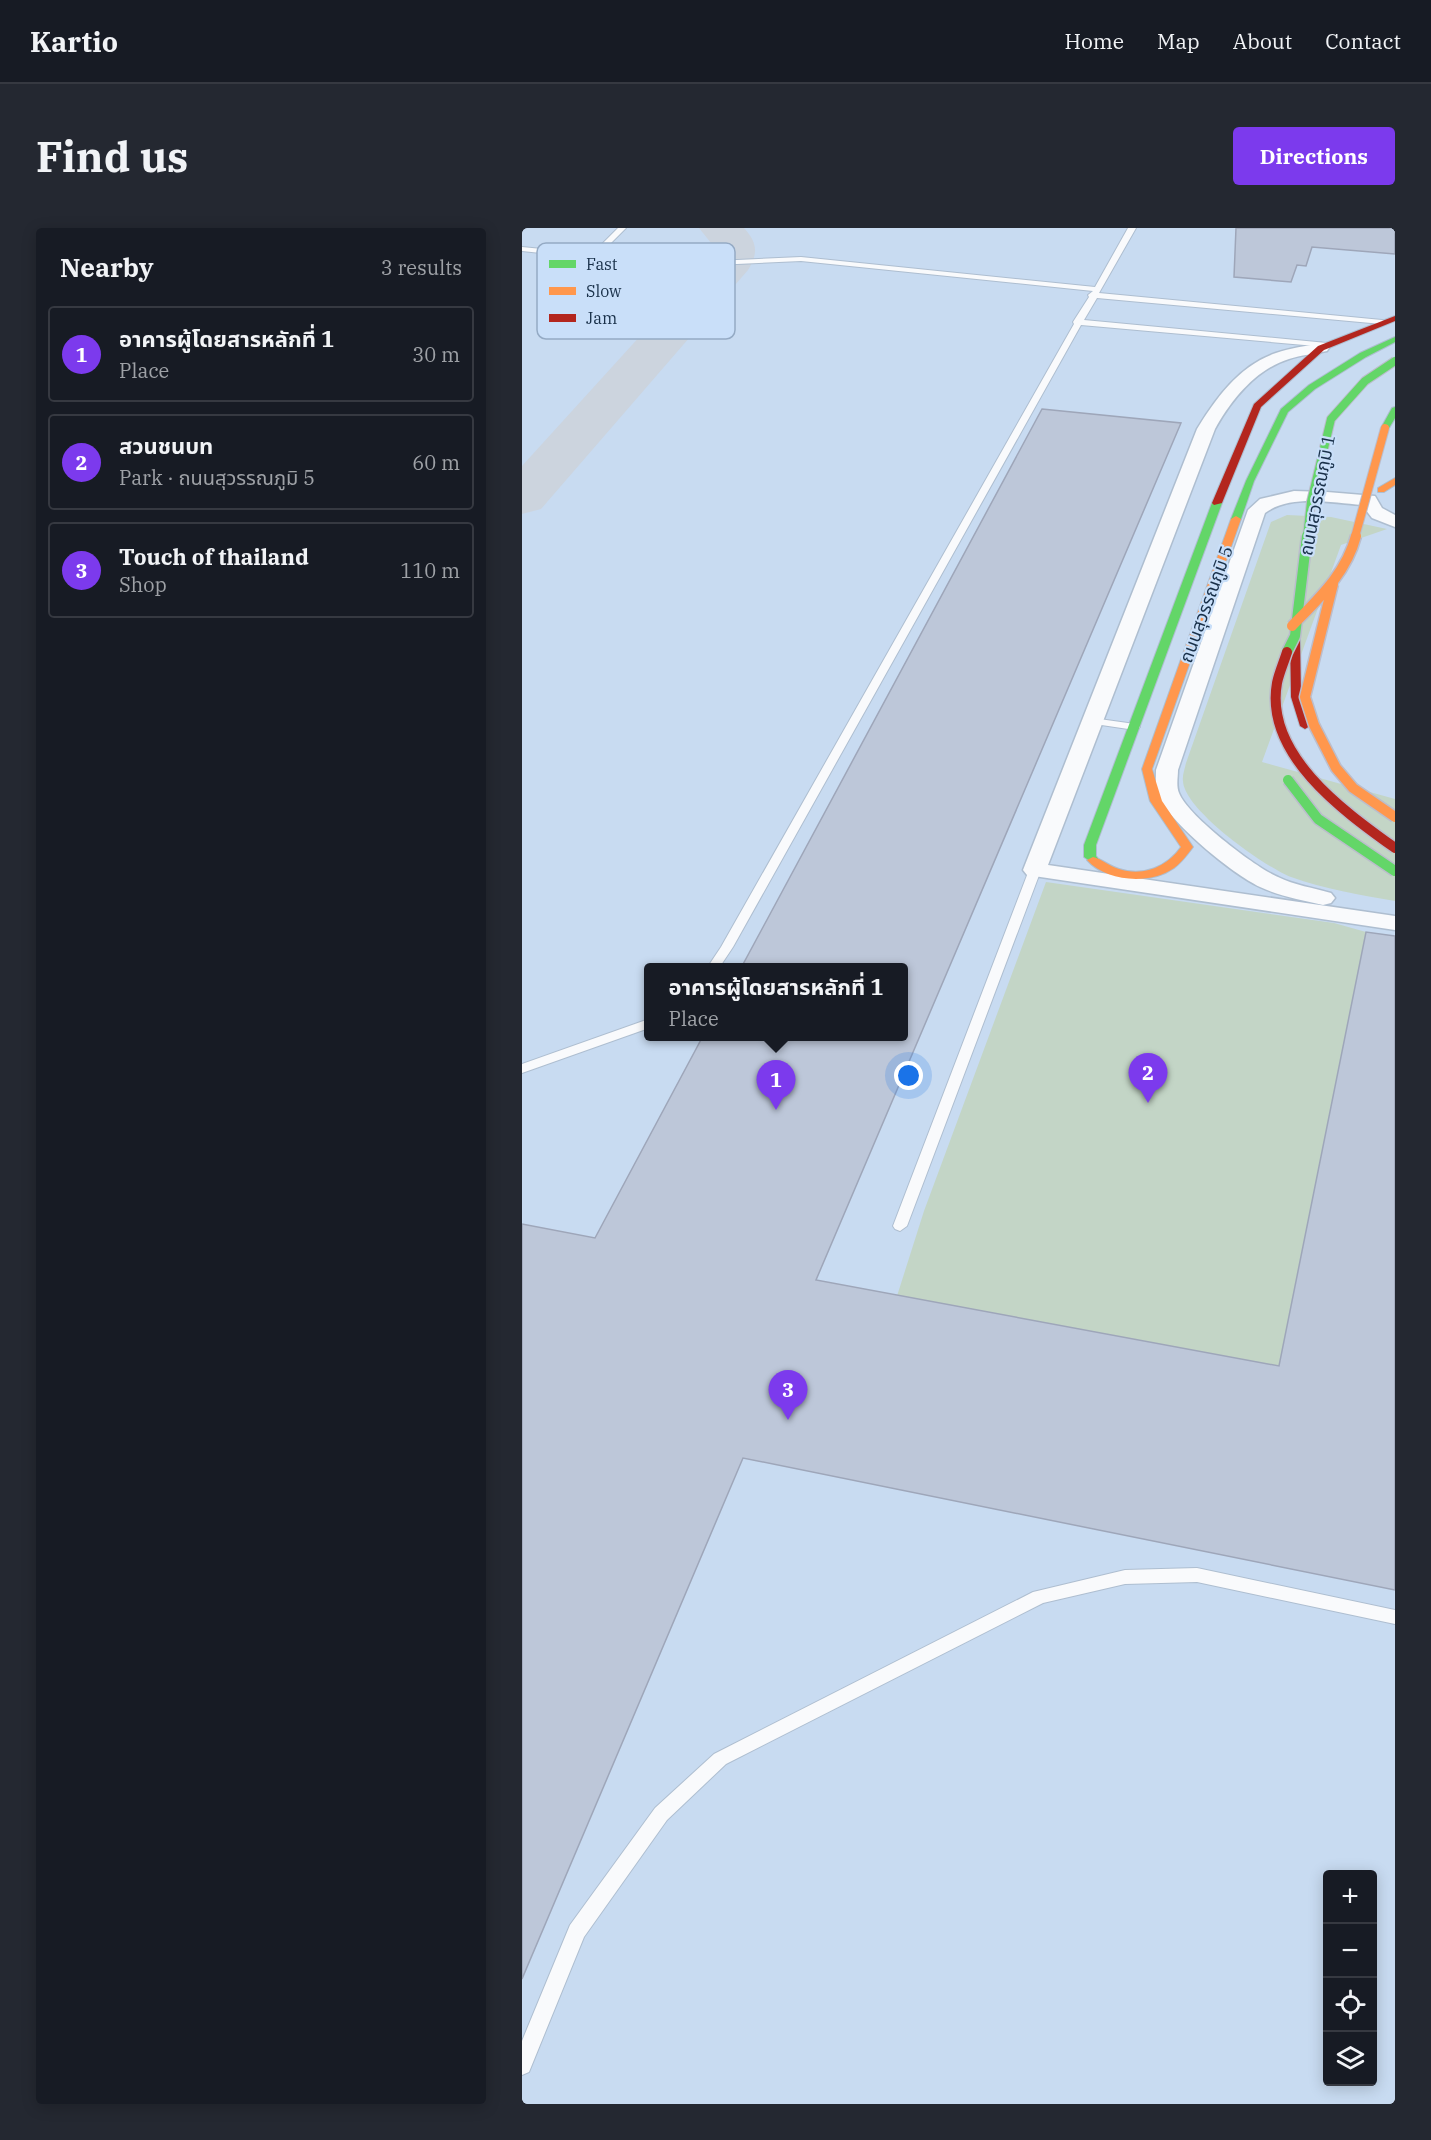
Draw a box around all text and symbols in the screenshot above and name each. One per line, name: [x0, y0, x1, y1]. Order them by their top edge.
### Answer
text: Kartio: [30, 23, 118, 60]
text: Home: [1064, 27, 1124, 55]
text: Map: [1157, 27, 1200, 55]
text: About: [1233, 27, 1292, 55]
text: Contact: [1325, 27, 1401, 55]
button: Directions: [1233, 127, 1395, 185]
text: Find us: [36, 129, 188, 184]
legend: [537, 243, 735, 339]
text: Nearby: [60, 250, 154, 284]
text: 3 results: [381, 254, 462, 281]
text: Fast: [586, 254, 618, 274]
text: Slow: [586, 281, 622, 301]
text: Jam: [586, 308, 617, 328]
text: อาคารผู้โดยสารหลักที่ 1: [119, 324, 334, 353]
text: 1: [76, 341, 88, 368]
text: 30 m: [412, 341, 460, 368]
text: Place: [119, 357, 169, 384]
text: สวนชนบท: [119, 431, 213, 460]
street label: ถนนสุวรรณภูมิ 1: [1294, 432, 1341, 558]
text: 2: [76, 449, 88, 476]
text: 60 m: [412, 449, 460, 476]
text: Park · ถนนสุวรรณภูมิ 5: [119, 464, 315, 491]
text: Touch of thailand: [119, 542, 309, 571]
street label: ถนนสุวรรณภูมิ 5: [1174, 542, 1239, 666]
text: 3: [76, 557, 88, 584]
text: 110 m: [400, 557, 460, 584]
text: Shop: [119, 571, 167, 598]
popup: [644, 963, 908, 1041]
text: อาคารผู้โดยสารหลักที่ 1: [668, 972, 884, 1001]
text: Place: [668, 1005, 719, 1032]
pin: 2: [1128, 1054, 1168, 1103]
pin: 1: [756, 1060, 796, 1110]
your location: [894, 1061, 923, 1090]
pin: 3: [768, 1370, 808, 1420]
map controls: [1323, 1870, 1377, 2086]
button: +: [1323, 1870, 1377, 1924]
button: −: [1323, 1924, 1377, 1978]
button: locate: [1323, 1978, 1377, 2032]
button: layers: [1323, 2032, 1377, 2086]

